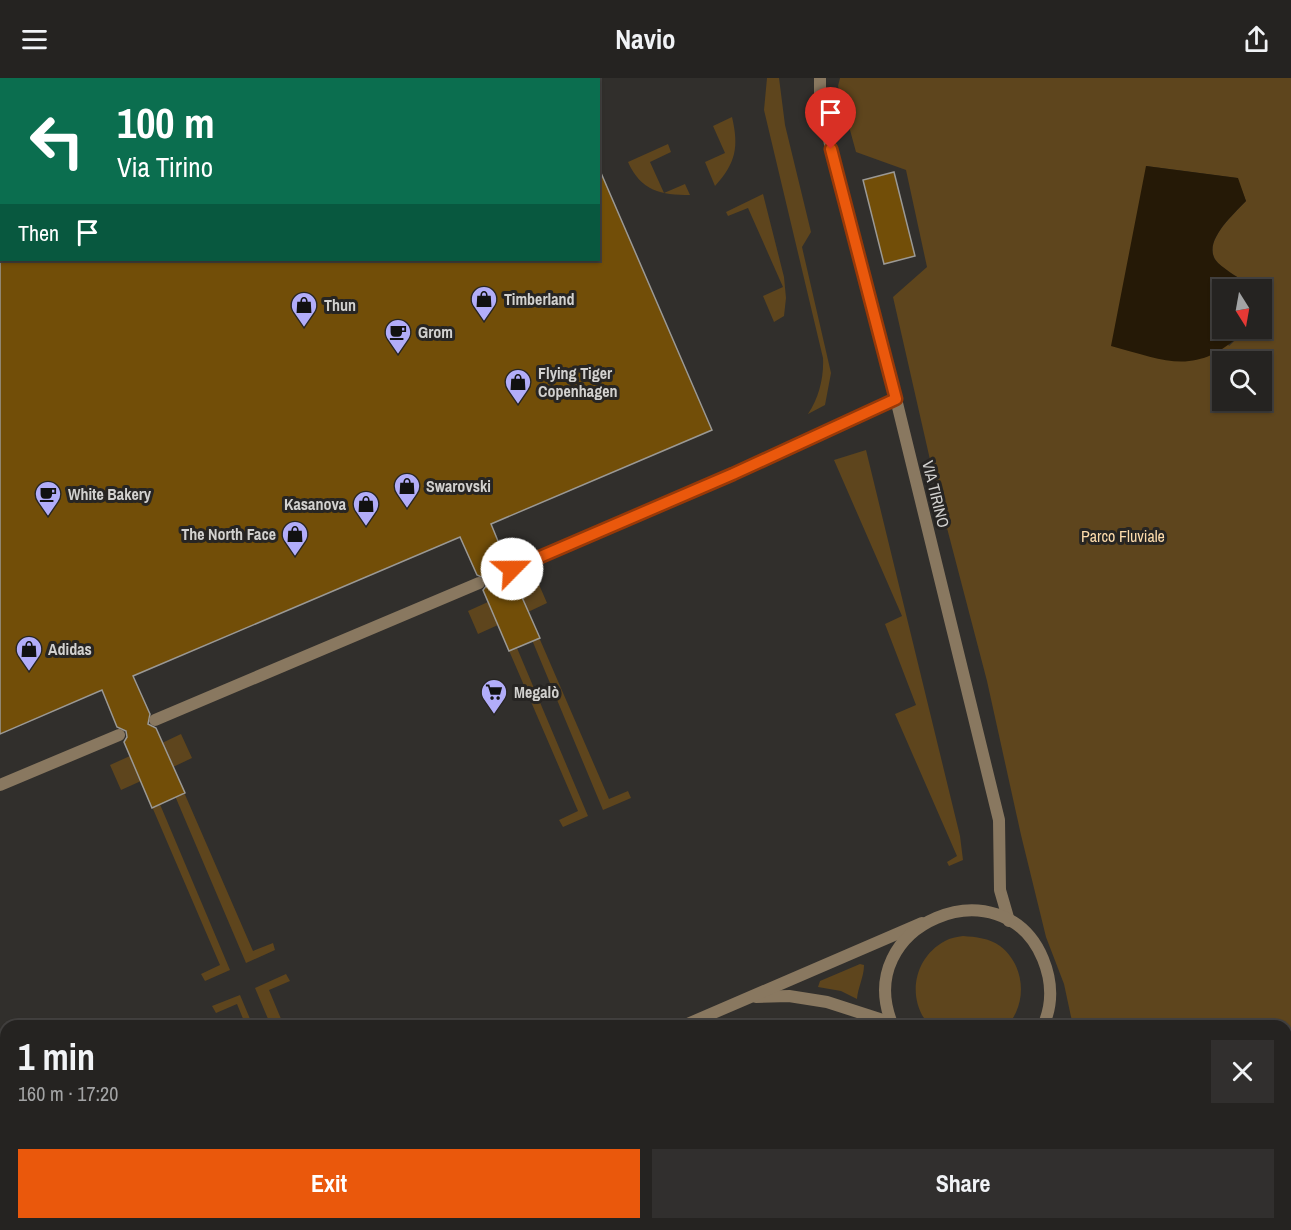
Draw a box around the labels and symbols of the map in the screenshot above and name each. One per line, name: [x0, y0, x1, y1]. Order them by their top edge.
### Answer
pin: [805, 87, 856, 149]
north arrow: [1212, 279, 1272, 339]
shop icon: Timberland: [469, 284, 499, 322]
place label: Timberland: [504, 288, 575, 310]
shop icon: Thun: [289, 290, 319, 328]
place label: Thun: [324, 294, 356, 316]
cafe icon: Grom: [383, 317, 413, 355]
place label: Grom: [418, 321, 453, 343]
place label: Flying Tiger Copenhagen: [538, 362, 617, 402]
shop icon: Flying Tiger Copenhagen: [503, 367, 533, 405]
street label: VIA TIRINO: [917, 458, 955, 530]
shop icon: Swarovski: [392, 471, 422, 509]
place label: Swarovski: [426, 475, 491, 497]
cafe icon: White Bakery: [33, 479, 63, 517]
place label: White Bakery: [68, 483, 152, 505]
shop icon: Kasanova: [351, 489, 381, 527]
place label: Kasanova: [284, 493, 347, 515]
shop icon: The North Face: [280, 519, 310, 557]
place label: The North Face: [181, 523, 276, 545]
park label: Parco Fluviale: [1081, 525, 1165, 547]
position arrow: [480, 537, 544, 601]
shop icon: Adidas: [14, 634, 44, 672]
place label: Adidas: [48, 638, 92, 660]
supermarket icon: Megalò: [479, 677, 509, 715]
place label: Megalò: [514, 681, 559, 703]

